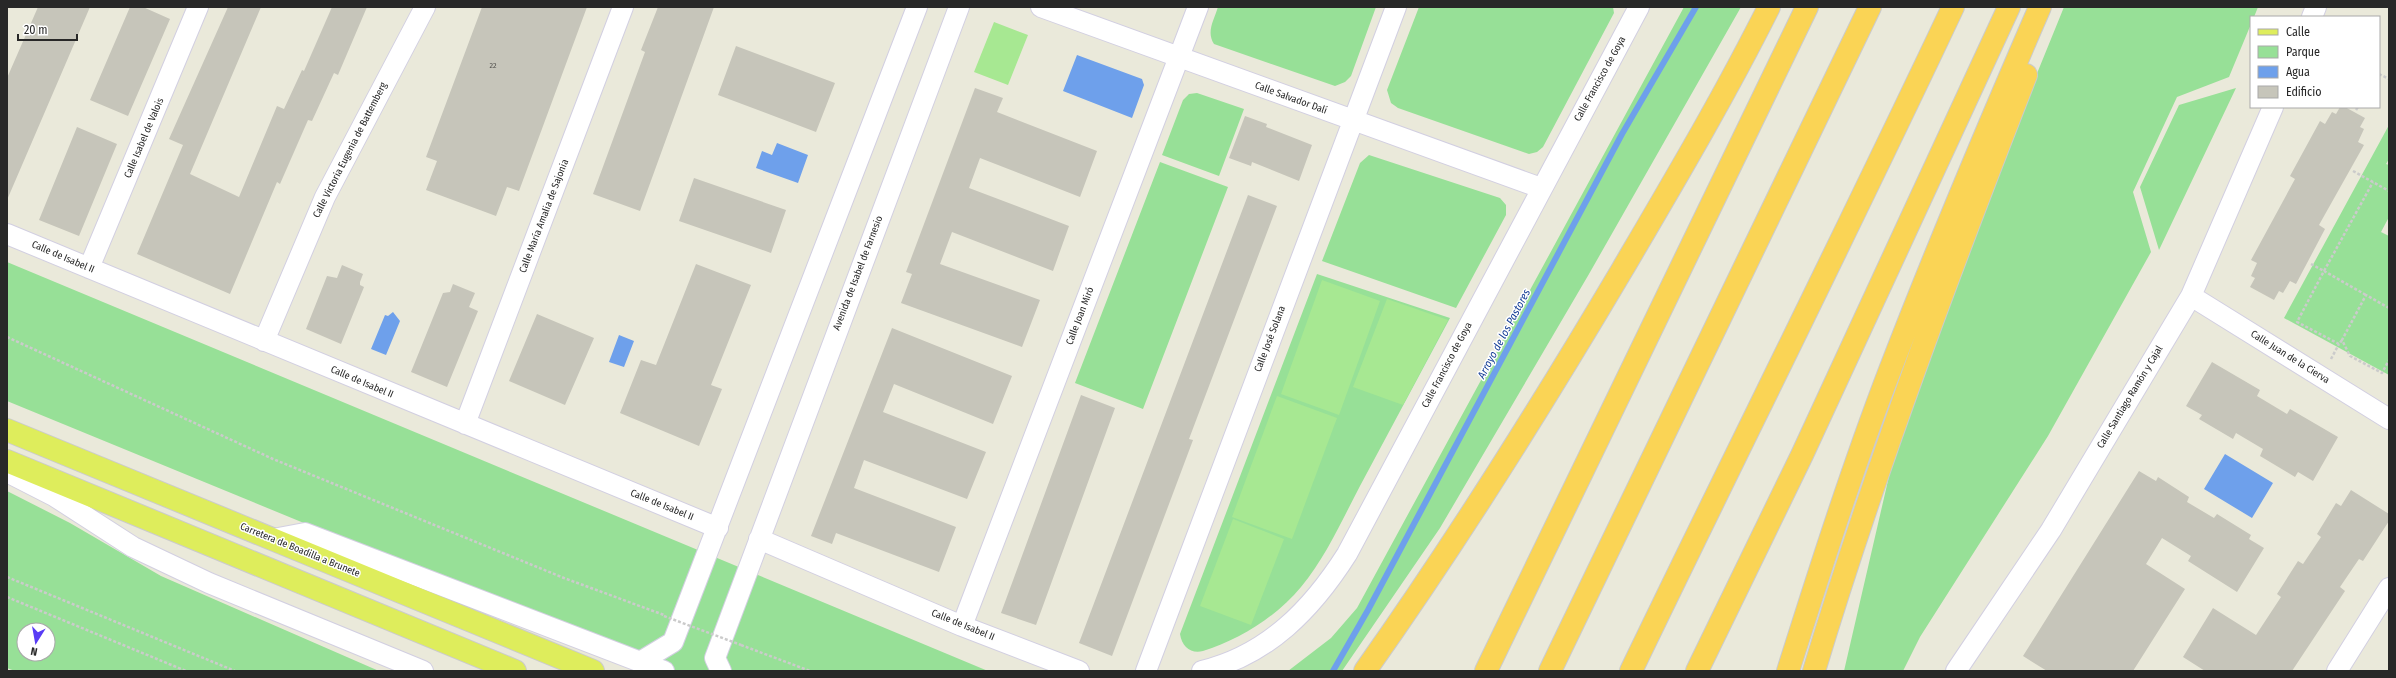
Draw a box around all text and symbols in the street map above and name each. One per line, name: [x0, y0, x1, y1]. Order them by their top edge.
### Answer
scale bar: [18, 16, 77, 42]
legend: [2250, 16, 2380, 108]
text: 20 m: [24, 23, 48, 37]
text: Calle: [2286, 25, 2310, 39]
street label: Calle Francisco de Goya: [1572, 34, 1628, 124]
text: Parque: [2286, 45, 2320, 59]
house number: 22: [489, 61, 497, 70]
text: Agua: [2286, 65, 2310, 79]
street label: Calle Salvador Dalí: [1253, 78, 1330, 117]
street label: Calle Victoria Eugenia de Battemberg: [310, 80, 390, 220]
text: Edificio: [2286, 85, 2322, 99]
street label: Calle Isabel de Valois: [122, 96, 166, 180]
street label: Calle María Amalia de Sajonia: [516, 157, 571, 274]
street label: Avenida de Isabel de Farnesio: [831, 214, 885, 332]
street label: Calle de Isabel II: [30, 238, 96, 276]
street label: Calle Joan Miró: [1063, 285, 1097, 347]
water label: Arroyo de los Pastores: [1474, 287, 1533, 382]
street label: Calle José Solana: [1252, 304, 1288, 374]
street label: Calle Francisco de Goya: [1419, 320, 1475, 410]
street label: Calle Juan de la Cierva: [2248, 328, 2332, 386]
street label: Calle Santiago Ramón y Cajal: [2095, 343, 2166, 450]
street label: Calle de Isabel II: [329, 363, 395, 401]
street label: Calle de Isabel II: [629, 487, 695, 523]
street label: Carretera de Boadilla a Brunete: [238, 520, 362, 580]
street label: Calle de Isabel II: [930, 607, 996, 643]
north arrow: [16, 622, 56, 662]
text: N: [30, 644, 39, 658]

